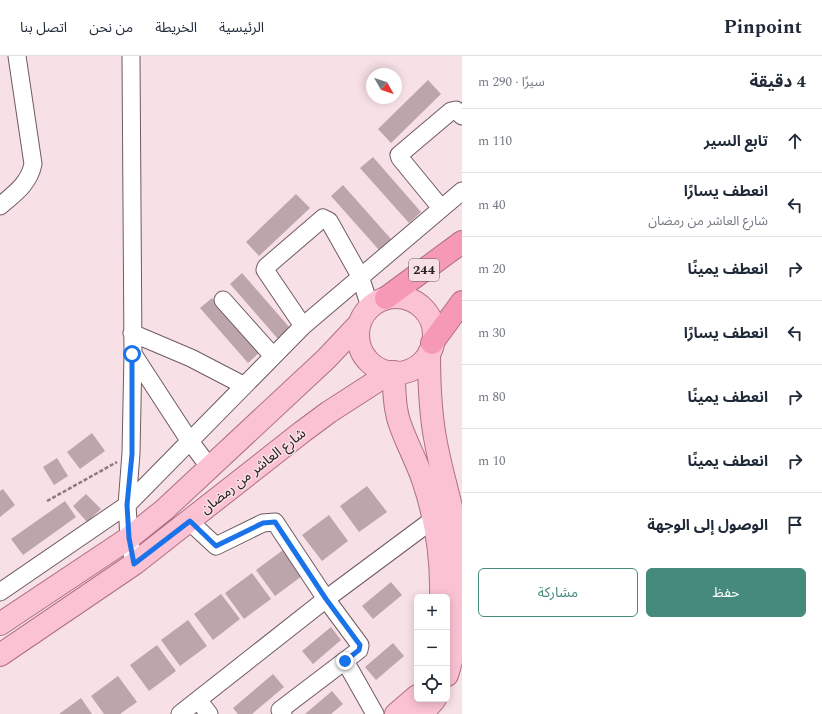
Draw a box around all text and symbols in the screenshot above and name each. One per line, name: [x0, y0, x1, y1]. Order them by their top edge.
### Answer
text: Pinpoint: [724, 13, 802, 42]
text: اتصل بنا: [20, 17, 67, 38]
text: من نحن: [89, 17, 133, 38]
text: الخريطة: [155, 17, 197, 38]
text: الرئيسية: [219, 17, 264, 38]
north arrow: [366, 68, 402, 104]
text: 4 دقيقة: [749, 69, 806, 95]
text: سيرًا · 290 m: [478, 72, 545, 92]
text: تابع السير: [704, 130, 768, 153]
icon: ahead: [784, 130, 806, 152]
text: 110 m: [478, 131, 512, 151]
text: انعطف يسارًا: [684, 180, 768, 203]
icon: left: [784, 194, 806, 216]
text: 40 m: [478, 195, 505, 215]
text: شارع العاشر من رمضان: [648, 211, 768, 231]
text: انعطف يمينًا: [688, 258, 768, 281]
icon: right: [784, 258, 806, 280]
road number: 244: [409, 259, 439, 281]
text: 20 m: [478, 259, 505, 279]
text: انعطف يسارًا: [684, 322, 768, 345]
icon: left: [784, 322, 806, 344]
text: 30 m: [478, 323, 505, 343]
route start: [123, 345, 141, 363]
text: انعطف يمينًا: [688, 386, 768, 409]
icon: right: [784, 386, 806, 408]
text: 80 m: [478, 387, 505, 407]
street label: شارع العاشر من رمضان: [196, 423, 310, 519]
text: انعطف يمينًا: [688, 450, 768, 473]
icon: right: [784, 450, 806, 472]
text: 10 m: [478, 451, 505, 471]
text: الوصول إلى الوجهة: [647, 514, 768, 537]
icon: arrive: [784, 514, 806, 536]
button: مشاركة: [478, 568, 638, 617]
button: حفظ: [646, 568, 806, 617]
map controls: [414, 594, 450, 702]
button: +: [414, 594, 450, 630]
button: −: [414, 630, 450, 666]
route end: [336, 652, 354, 670]
button: locate: [414, 666, 450, 702]

